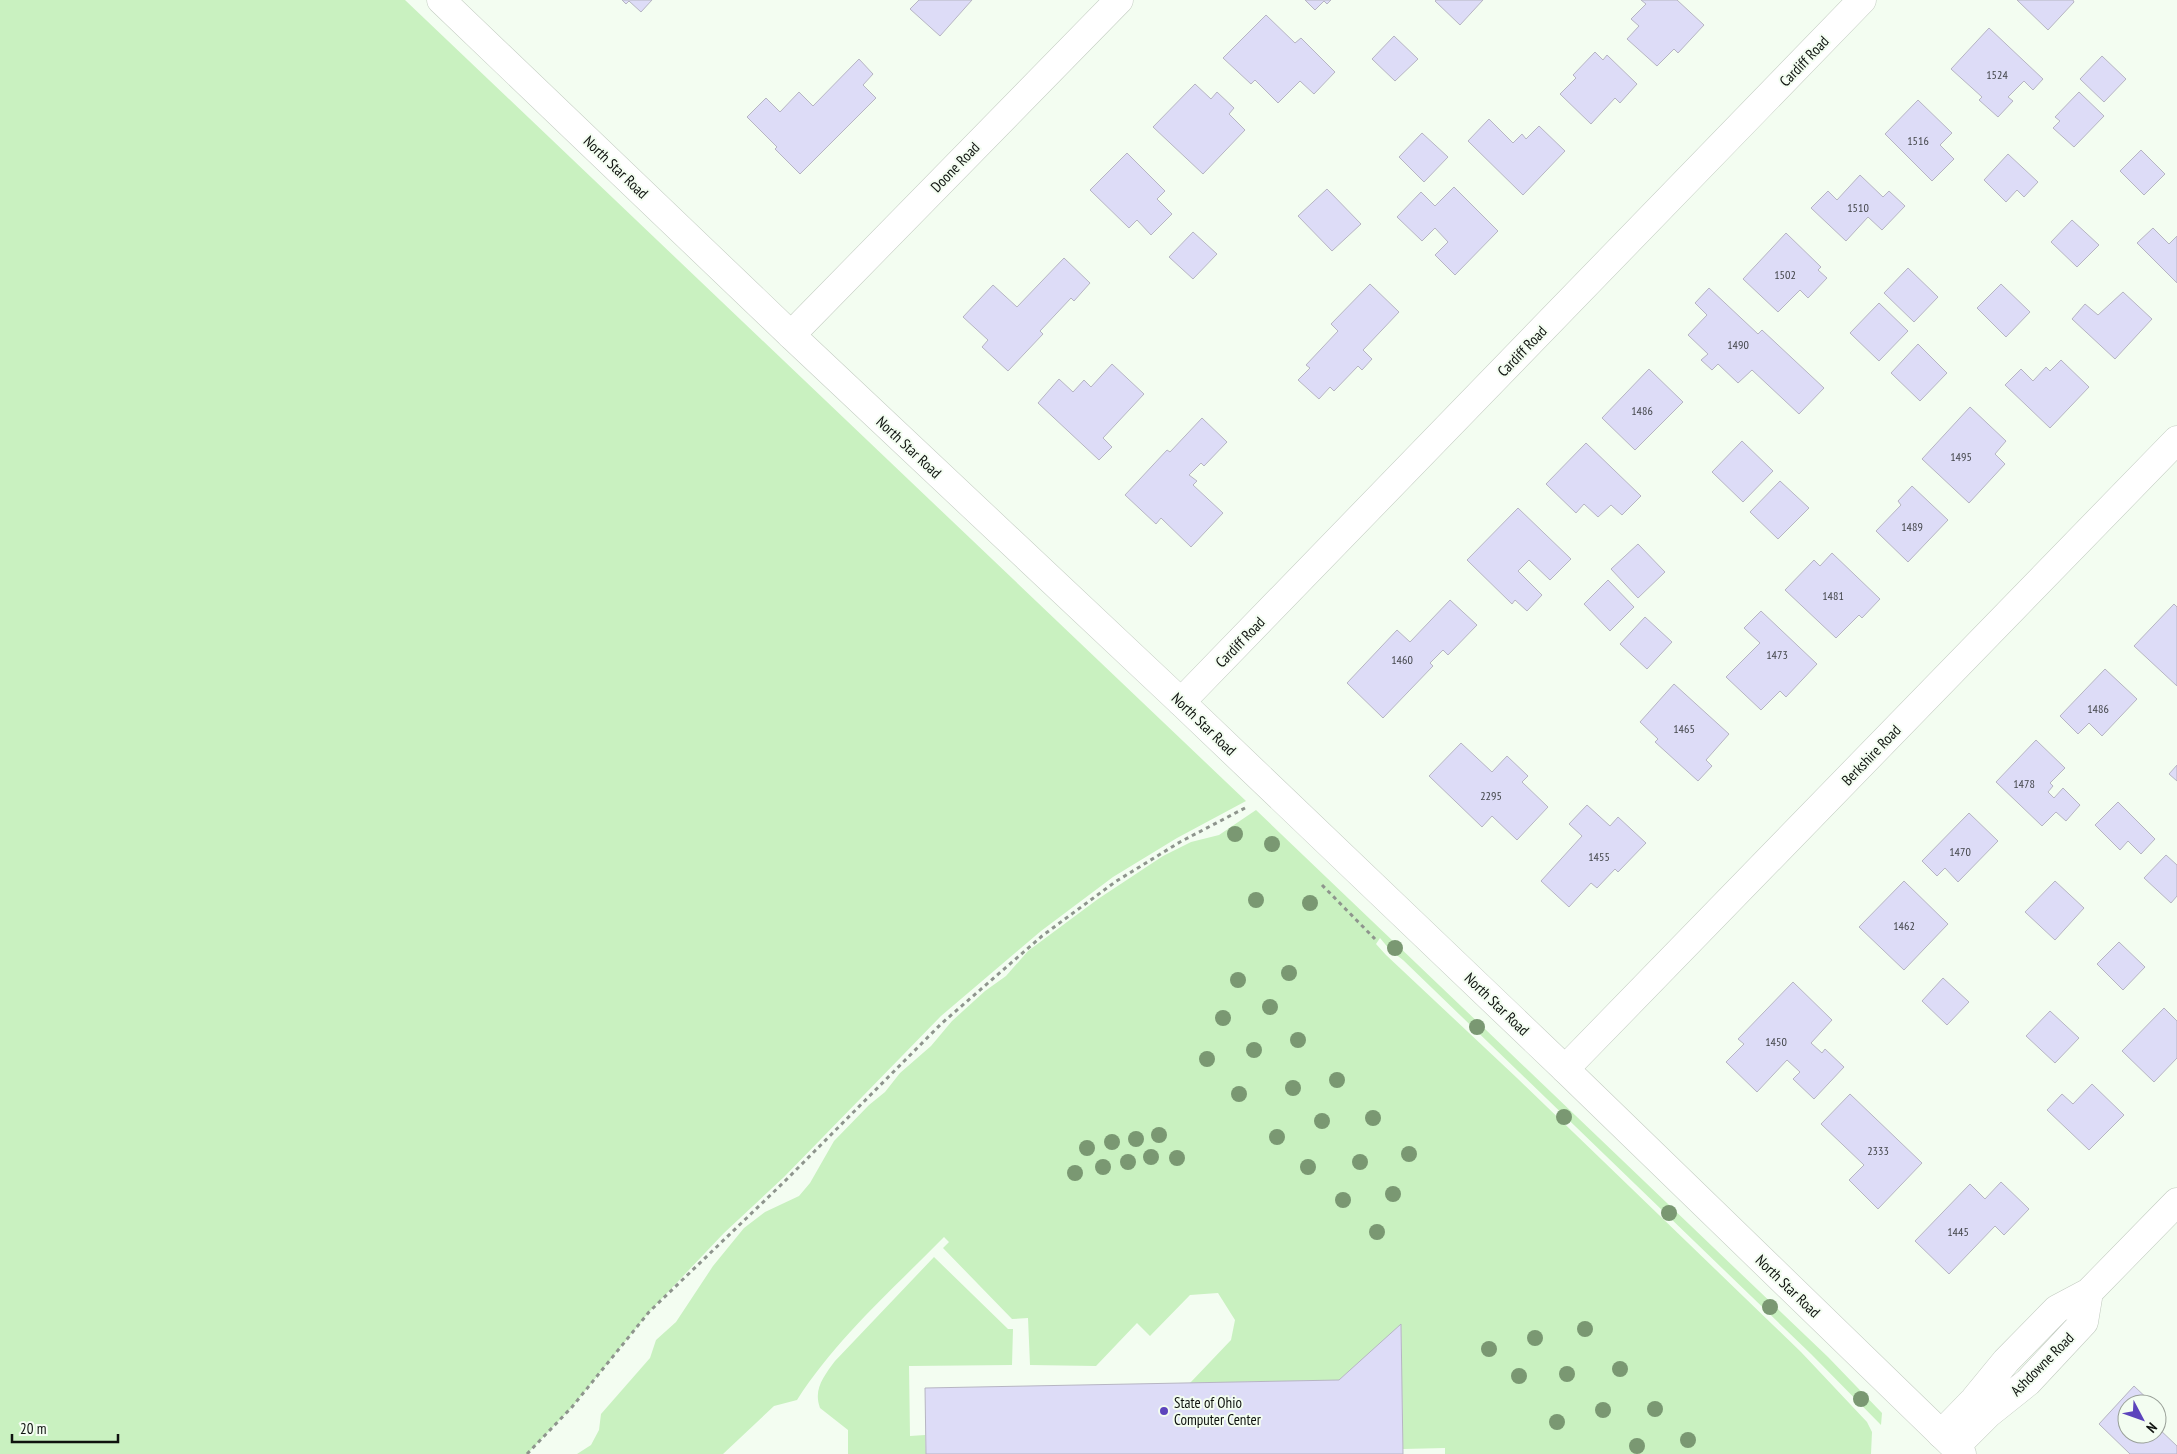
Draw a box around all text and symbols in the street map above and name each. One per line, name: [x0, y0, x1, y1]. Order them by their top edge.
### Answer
street label: Cardiff Road: [1775, 32, 1833, 90]
house number: 1524: [1986, 67, 2008, 82]
street label: North Star Road: [580, 132, 652, 202]
house number: 1516: [1907, 133, 1929, 148]
street label: Doone Road: [926, 138, 984, 196]
house number: 1510: [1847, 200, 1869, 215]
house number: 1502: [1774, 267, 1796, 282]
street label: Cardiff Road: [1493, 322, 1551, 380]
house number: 1490: [1727, 337, 1749, 352]
house number: 1486: [1631, 403, 1653, 418]
street label: North Star Road: [872, 412, 946, 482]
house number: 1495: [1950, 449, 1972, 464]
house number: 1489: [1901, 519, 1923, 534]
house number: 1481: [1822, 588, 1844, 603]
street label: Cardiff Road: [1211, 613, 1269, 671]
house number: 1473: [1766, 647, 1788, 662]
house number: 1460: [1391, 652, 1413, 667]
street label: North Star Road: [1168, 689, 1240, 759]
house number: 1486: [2087, 701, 2109, 716]
house number: 1465: [1673, 721, 1695, 736]
street label: Berkshire Road: [1837, 721, 1905, 789]
house number: 1478: [2013, 776, 2035, 791]
house number: 2295: [1480, 788, 1502, 803]
house number: 1470: [1949, 844, 1971, 859]
house number: 1455: [1588, 849, 1610, 864]
house number: 1462: [1893, 918, 1915, 933]
street label: North Star Road: [1461, 969, 1533, 1039]
house number: 1450: [1765, 1034, 1787, 1049]
house number: 2333: [1867, 1143, 1889, 1158]
house number: 1445: [1947, 1224, 1969, 1239]
street label: North Star Road: [1752, 1251, 1824, 1321]
street label: Ashdowne Road: [2006, 1328, 2078, 1400]
place label: State of Ohio Computer Center: [1174, 1393, 1262, 1429]
north arrow: [2117, 1394, 2167, 1444]
marker: State of Ohio Computer Center: [1158, 1405, 1170, 1417]
scale bar: [12, 1412, 119, 1444]
text: 20 m: [20, 1419, 46, 1438]
text: N: [2143, 1419, 2161, 1436]

